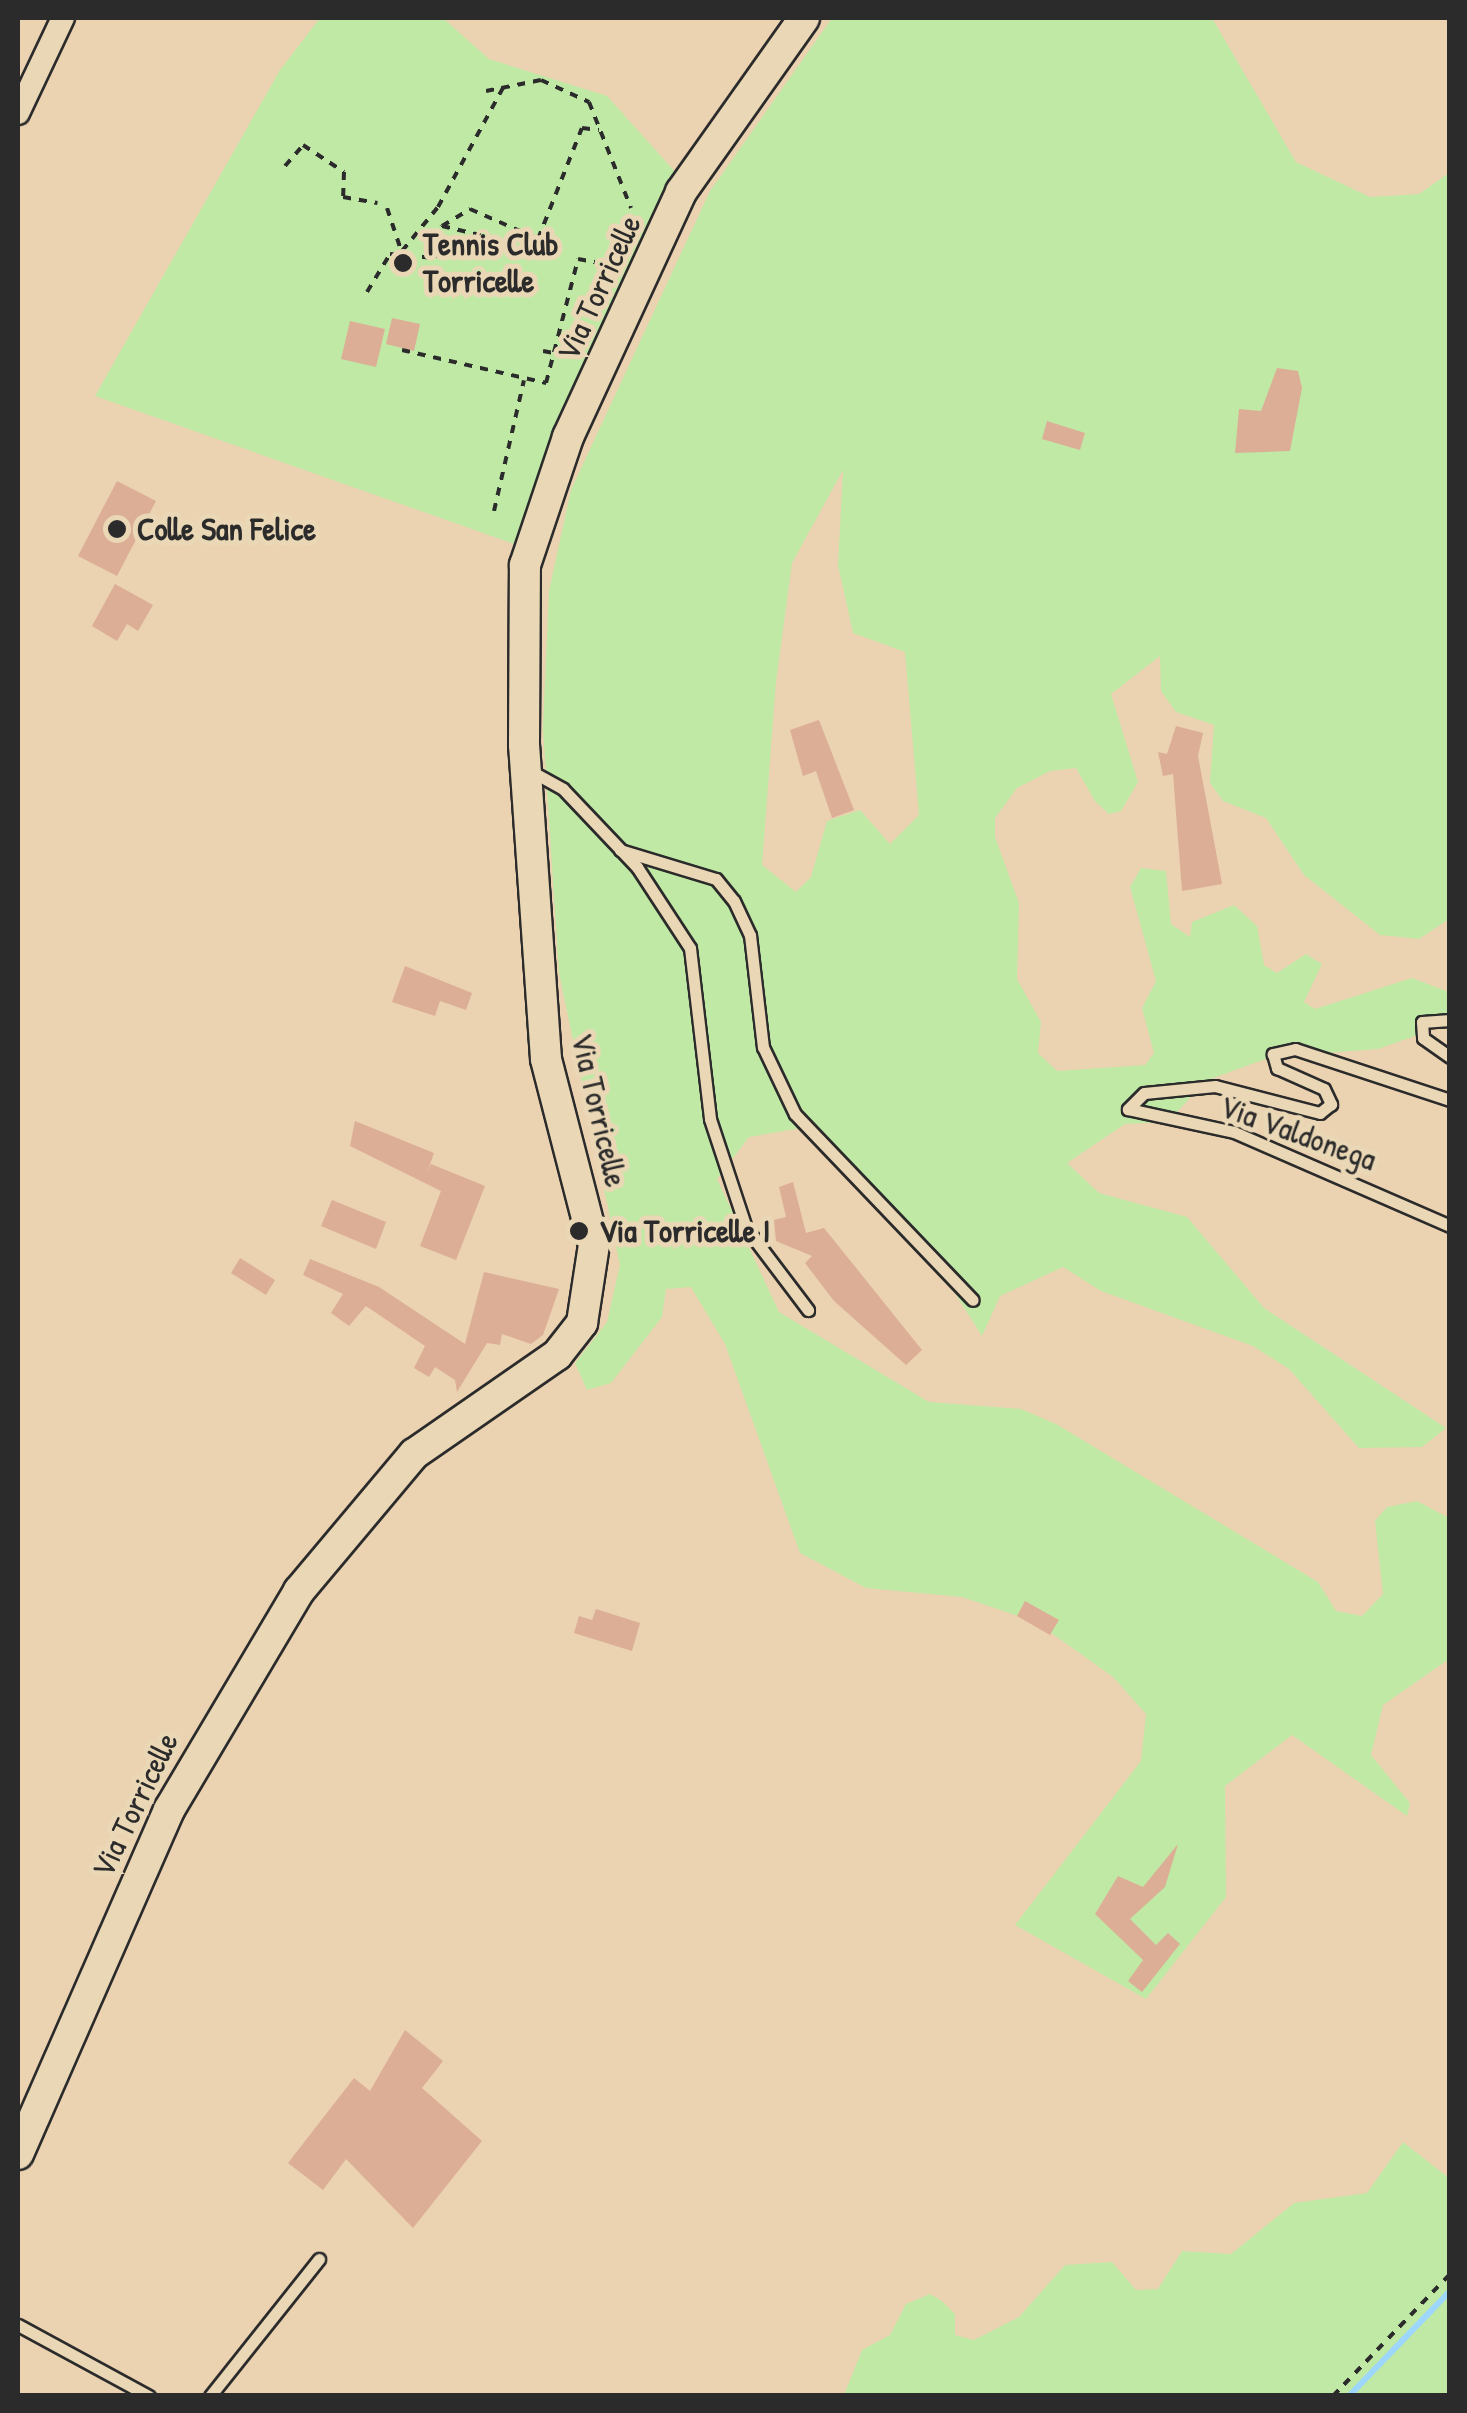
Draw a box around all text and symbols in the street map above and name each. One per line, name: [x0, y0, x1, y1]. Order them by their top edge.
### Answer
street label: Via Torricelle: [549, 209, 649, 367]
place label: Tennis Club Torricelle: [423, 226, 559, 301]
marker: Tennis Club Torricelle: [392, 252, 414, 274]
place label: Colle San Felice: [137, 510, 316, 548]
marker: Colle San Felice: [106, 518, 128, 540]
street label: Via Torricelle: [563, 1029, 635, 1191]
street label: Via Valdonega: [1215, 1087, 1381, 1179]
place label: Via Torricelle I: [599, 1212, 770, 1250]
marker: Via Torricelle I: [568, 1220, 590, 1242]
street label: Via Torricelle: [83, 1726, 187, 1884]

